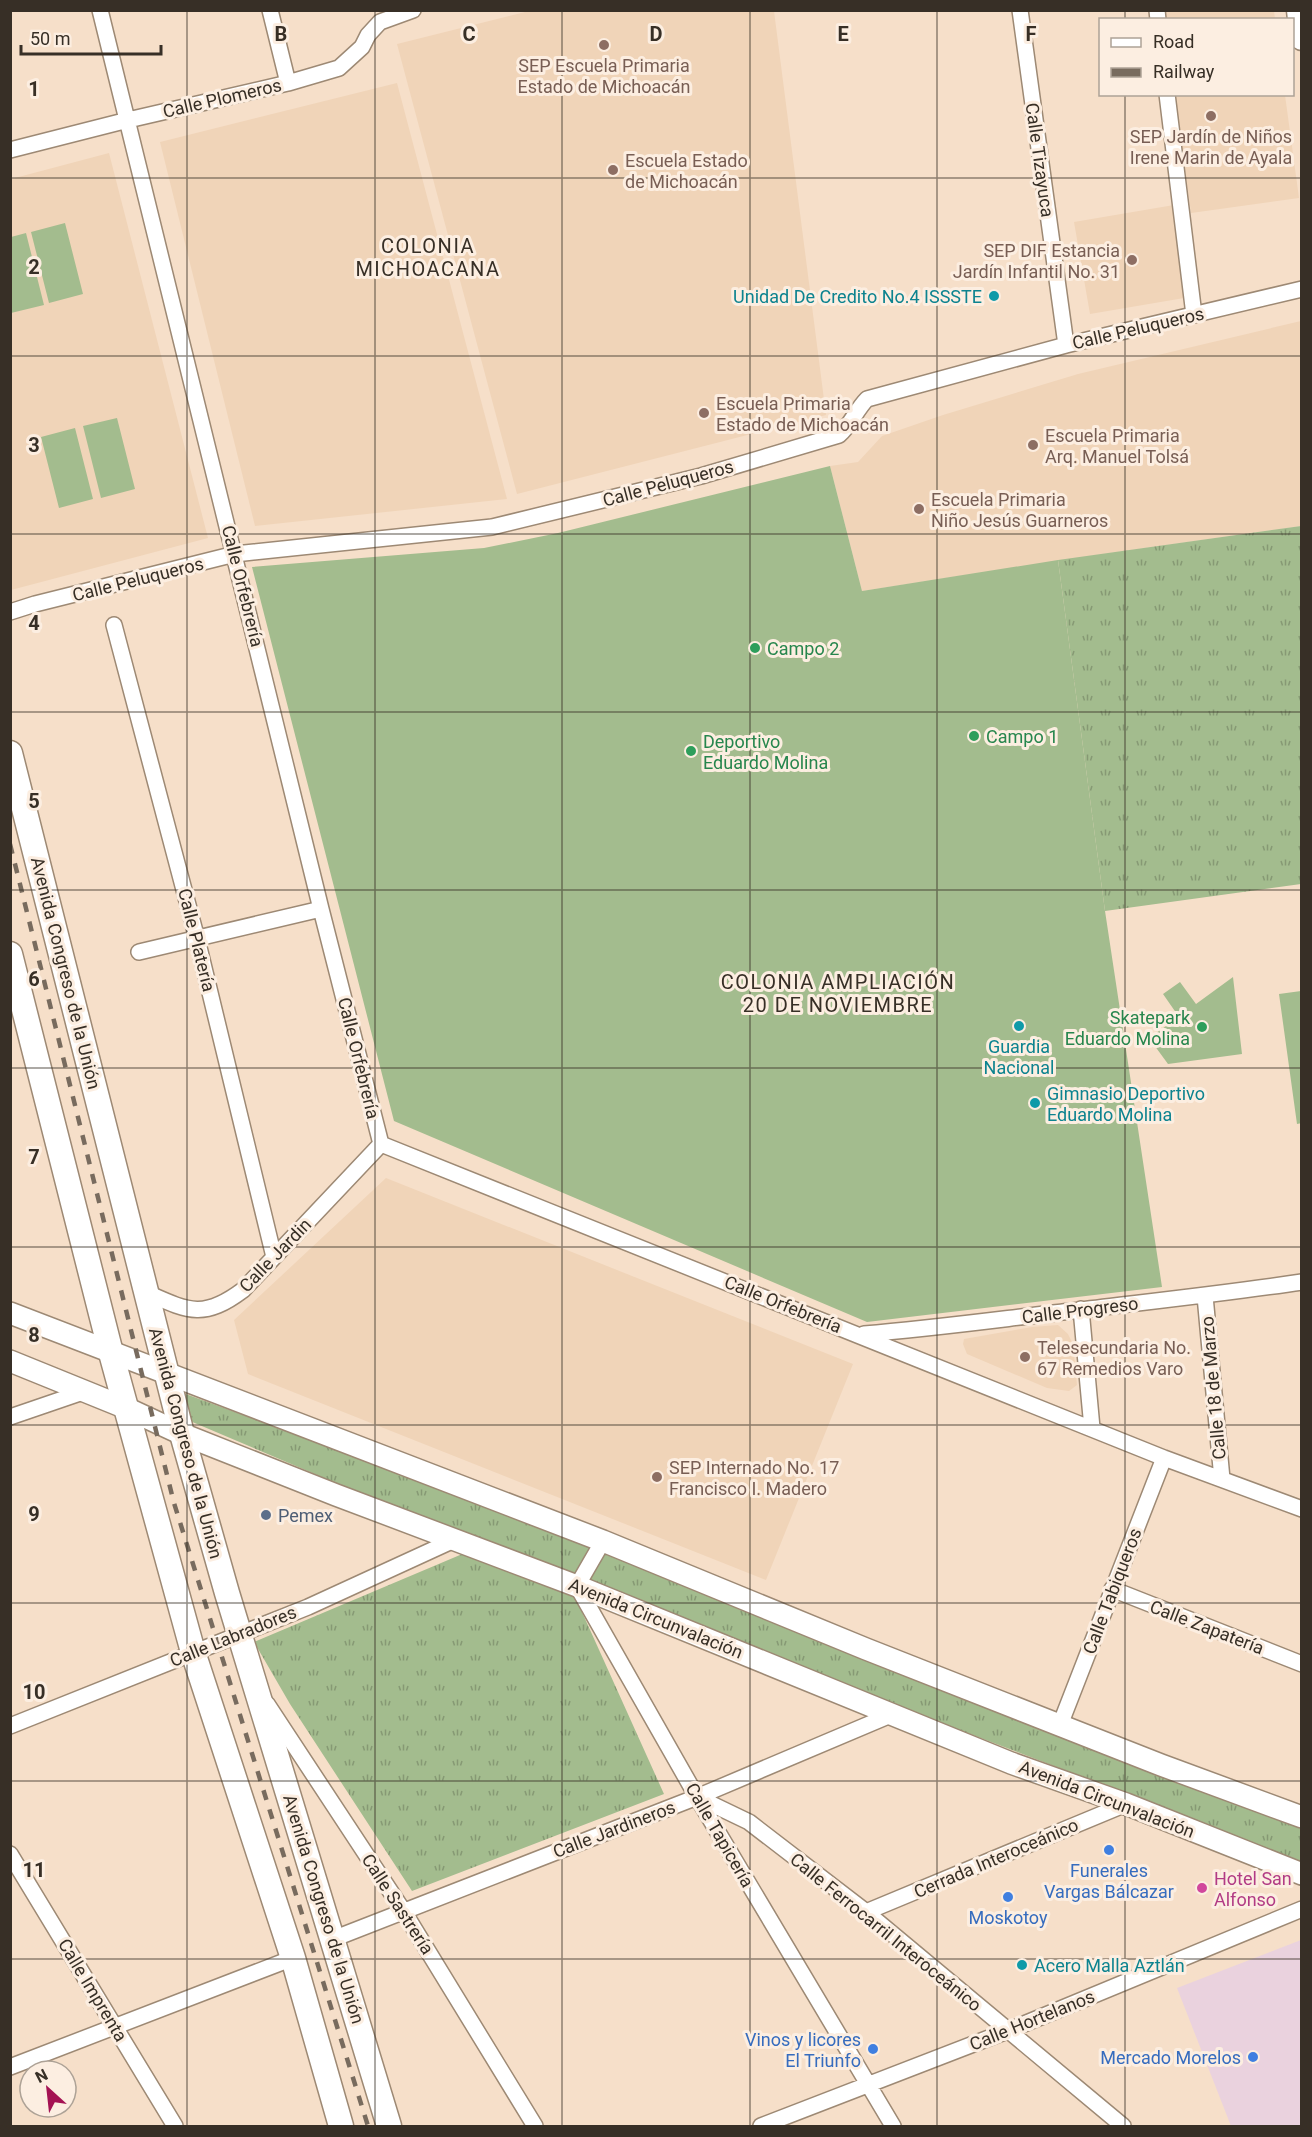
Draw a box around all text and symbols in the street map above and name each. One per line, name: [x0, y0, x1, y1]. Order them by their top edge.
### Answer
scale bar: [21, 18, 160, 56]
legend: [1099, 18, 1294, 96]
text: B: [275, 22, 287, 46]
text: C: [462, 22, 476, 46]
text: D: [650, 22, 663, 46]
text: E: [837, 22, 849, 46]
text: F: [1026, 22, 1037, 46]
text: 50 m: [30, 28, 70, 49]
text: Road: [1153, 31, 1194, 52]
marker: SEP Escuela Primaria Estado de Michoacán: [597, 38, 611, 52]
place label: SEP Escuela Primaria Estado de Michoacán: [518, 55, 690, 97]
text: Railway: [1153, 61, 1215, 82]
street label: Calle Plomeros: [161, 74, 283, 122]
text: 1: [28, 77, 40, 101]
street label: Calle Tizayuca: [1022, 101, 1058, 219]
marker: SEP Jardín de Niños Irene Marin de Ayala: [1204, 109, 1218, 123]
place label: SEP Jardín de Niños Irene Marin de Ayala: [1130, 126, 1292, 168]
place label: Escuela Estado de Michoacán: [625, 150, 748, 192]
marker: Escuela Estado de Michoacán: [606, 163, 620, 177]
district label: COLONIA MICHOACANA: [355, 234, 501, 281]
place label: SEP DIF Estancia Jardín Infantil No. 31: [953, 240, 1120, 282]
marker: SEP DIF Estancia Jardín Infantil No. 31: [1125, 253, 1139, 267]
text: 2: [28, 255, 40, 279]
place label: Unidad De Credito No.4 ISSSTE: [733, 286, 982, 307]
marker: Unidad De Credito No.4 ISSSTE: [987, 289, 1001, 303]
street label: Calle Peluqueros: [1070, 303, 1206, 353]
place label: Escuela Primaria Estado de Michoacán: [716, 393, 889, 435]
marker: Escuela Primaria Estado de Michoacán: [697, 406, 711, 420]
place label: Escuela Primaria Arq. Manuel Tolsá: [1045, 425, 1189, 467]
text: 3: [28, 433, 40, 457]
marker: Escuela Primaria Arq. Manuel Tolsá: [1026, 438, 1040, 452]
street label: Calle Peluqueros: [600, 455, 736, 511]
place label: Escuela Primaria Niño Jesús Guarneros: [931, 489, 1108, 531]
marker: Escuela Primaria Niño Jesús Guarneros: [912, 502, 926, 516]
street label: Calle Orfebrería: [218, 523, 268, 649]
street label: Calle Peluqueros: [70, 553, 206, 605]
text: 4: [28, 611, 40, 635]
place label: Campo 2: [767, 638, 839, 659]
marker: Campo 2: [748, 641, 762, 655]
place label: Campo 1: [986, 726, 1058, 747]
marker: Campo 1: [967, 729, 981, 743]
place label: Deportivo Eduardo Molina: [703, 731, 828, 773]
marker: Deportivo Eduardo Molina: [684, 744, 698, 758]
text: 5: [28, 789, 40, 813]
street label: Avenida Congreso de la Unión: [27, 855, 105, 1091]
street label: Calle Platería: [174, 886, 220, 994]
text: 6: [28, 967, 40, 991]
district label: COLONIA AMPLIACIÓN 20 DE NOVIEMBRE: [721, 970, 955, 1017]
street label: Calle Orfebrería: [334, 995, 384, 1121]
place label: Skatepark Eduardo Molina: [1065, 1007, 1191, 1049]
marker: Guardia Nacional: [1012, 1019, 1026, 1033]
marker: Skatepark Eduardo Molina: [1195, 1020, 1209, 1034]
place label: Guardia Nacional: [984, 1036, 1054, 1078]
place label: Gimnasio Deportivo Eduardo Molina: [1047, 1083, 1205, 1125]
marker: Gimnasio Deportivo Eduardo Molina: [1028, 1096, 1042, 1110]
text: 7: [28, 1145, 40, 1169]
street label: Calle Jardin: [235, 1214, 315, 1296]
street label: Calle Orfebrería: [721, 1271, 845, 1337]
street label: Calle Progreso: [1021, 1292, 1139, 1328]
street label: Calle 18 de Marzo: [1196, 1315, 1230, 1461]
text: 8: [28, 1323, 40, 1347]
street label: Avenida Congreso de la Unión: [145, 1325, 227, 1561]
place label: Telesecundaria No. 67 Remedios Varo: [1037, 1337, 1191, 1379]
marker: Telesecundaria No. 67 Remedios Varo: [1018, 1350, 1032, 1364]
place label: SEP Internado No. 17 Francisco I. Madero: [669, 1457, 839, 1499]
marker: SEP Internado No. 17 Francisco I. Madero: [650, 1470, 664, 1484]
text: 9: [28, 1502, 40, 1526]
place label: Pemex: [278, 1505, 333, 1526]
marker: Pemex: [259, 1508, 273, 1522]
street label: Calle Tabiqueros: [1078, 1525, 1146, 1657]
street label: Avenida Circunvalación: [566, 1573, 746, 1663]
street label: Calle Zapatería: [1147, 1596, 1267, 1658]
street label: Calle Labradores: [167, 1601, 299, 1671]
text: 10: [23, 1680, 45, 1704]
street label: Avenida Circunvalación: [1016, 1756, 1198, 1842]
street label: Calle Tapicería: [682, 1779, 758, 1891]
street label: Avenida Congreso de la Unión: [279, 1792, 369, 2026]
street label: Calle Jardineros: [550, 1796, 678, 1862]
street label: Cerrada Interoceánico: [911, 1814, 1081, 1902]
marker: Funerales Vargas Bálcazar: [1102, 1843, 1116, 1857]
street label: Calle Ferrocarril Interoceánico: [786, 1848, 986, 2016]
street label: Calle Sastrería: [358, 1850, 438, 1958]
text: 11: [23, 1858, 45, 1882]
place label: Funerales Vargas Bálcazar: [1044, 1860, 1174, 1902]
place label: Hotel San Alfonso: [1214, 1868, 1292, 1910]
marker: Hotel San Alfonso: [1195, 1881, 1209, 1895]
marker: Moskotoy: [1001, 1890, 1015, 1904]
place label: Moskotoy: [968, 1907, 1048, 1928]
street label: Calle Imprenta: [54, 1935, 132, 2045]
place label: Acero Malla Aztlán: [1034, 1955, 1185, 1976]
marker: Acero Malla Aztlán: [1015, 1958, 1029, 1972]
street label: Calle Hortelanos: [966, 1985, 1098, 2055]
place label: Vinos y licores El Triunfo: [745, 2029, 861, 2071]
marker: Vinos y licores El Triunfo: [866, 2042, 880, 2056]
place label: Mercado Morelos: [1100, 2047, 1241, 2068]
marker: Mercado Morelos: [1246, 2050, 1260, 2064]
north arrow: [18, 2059, 78, 2119]
text: N: [32, 2065, 51, 2087]

